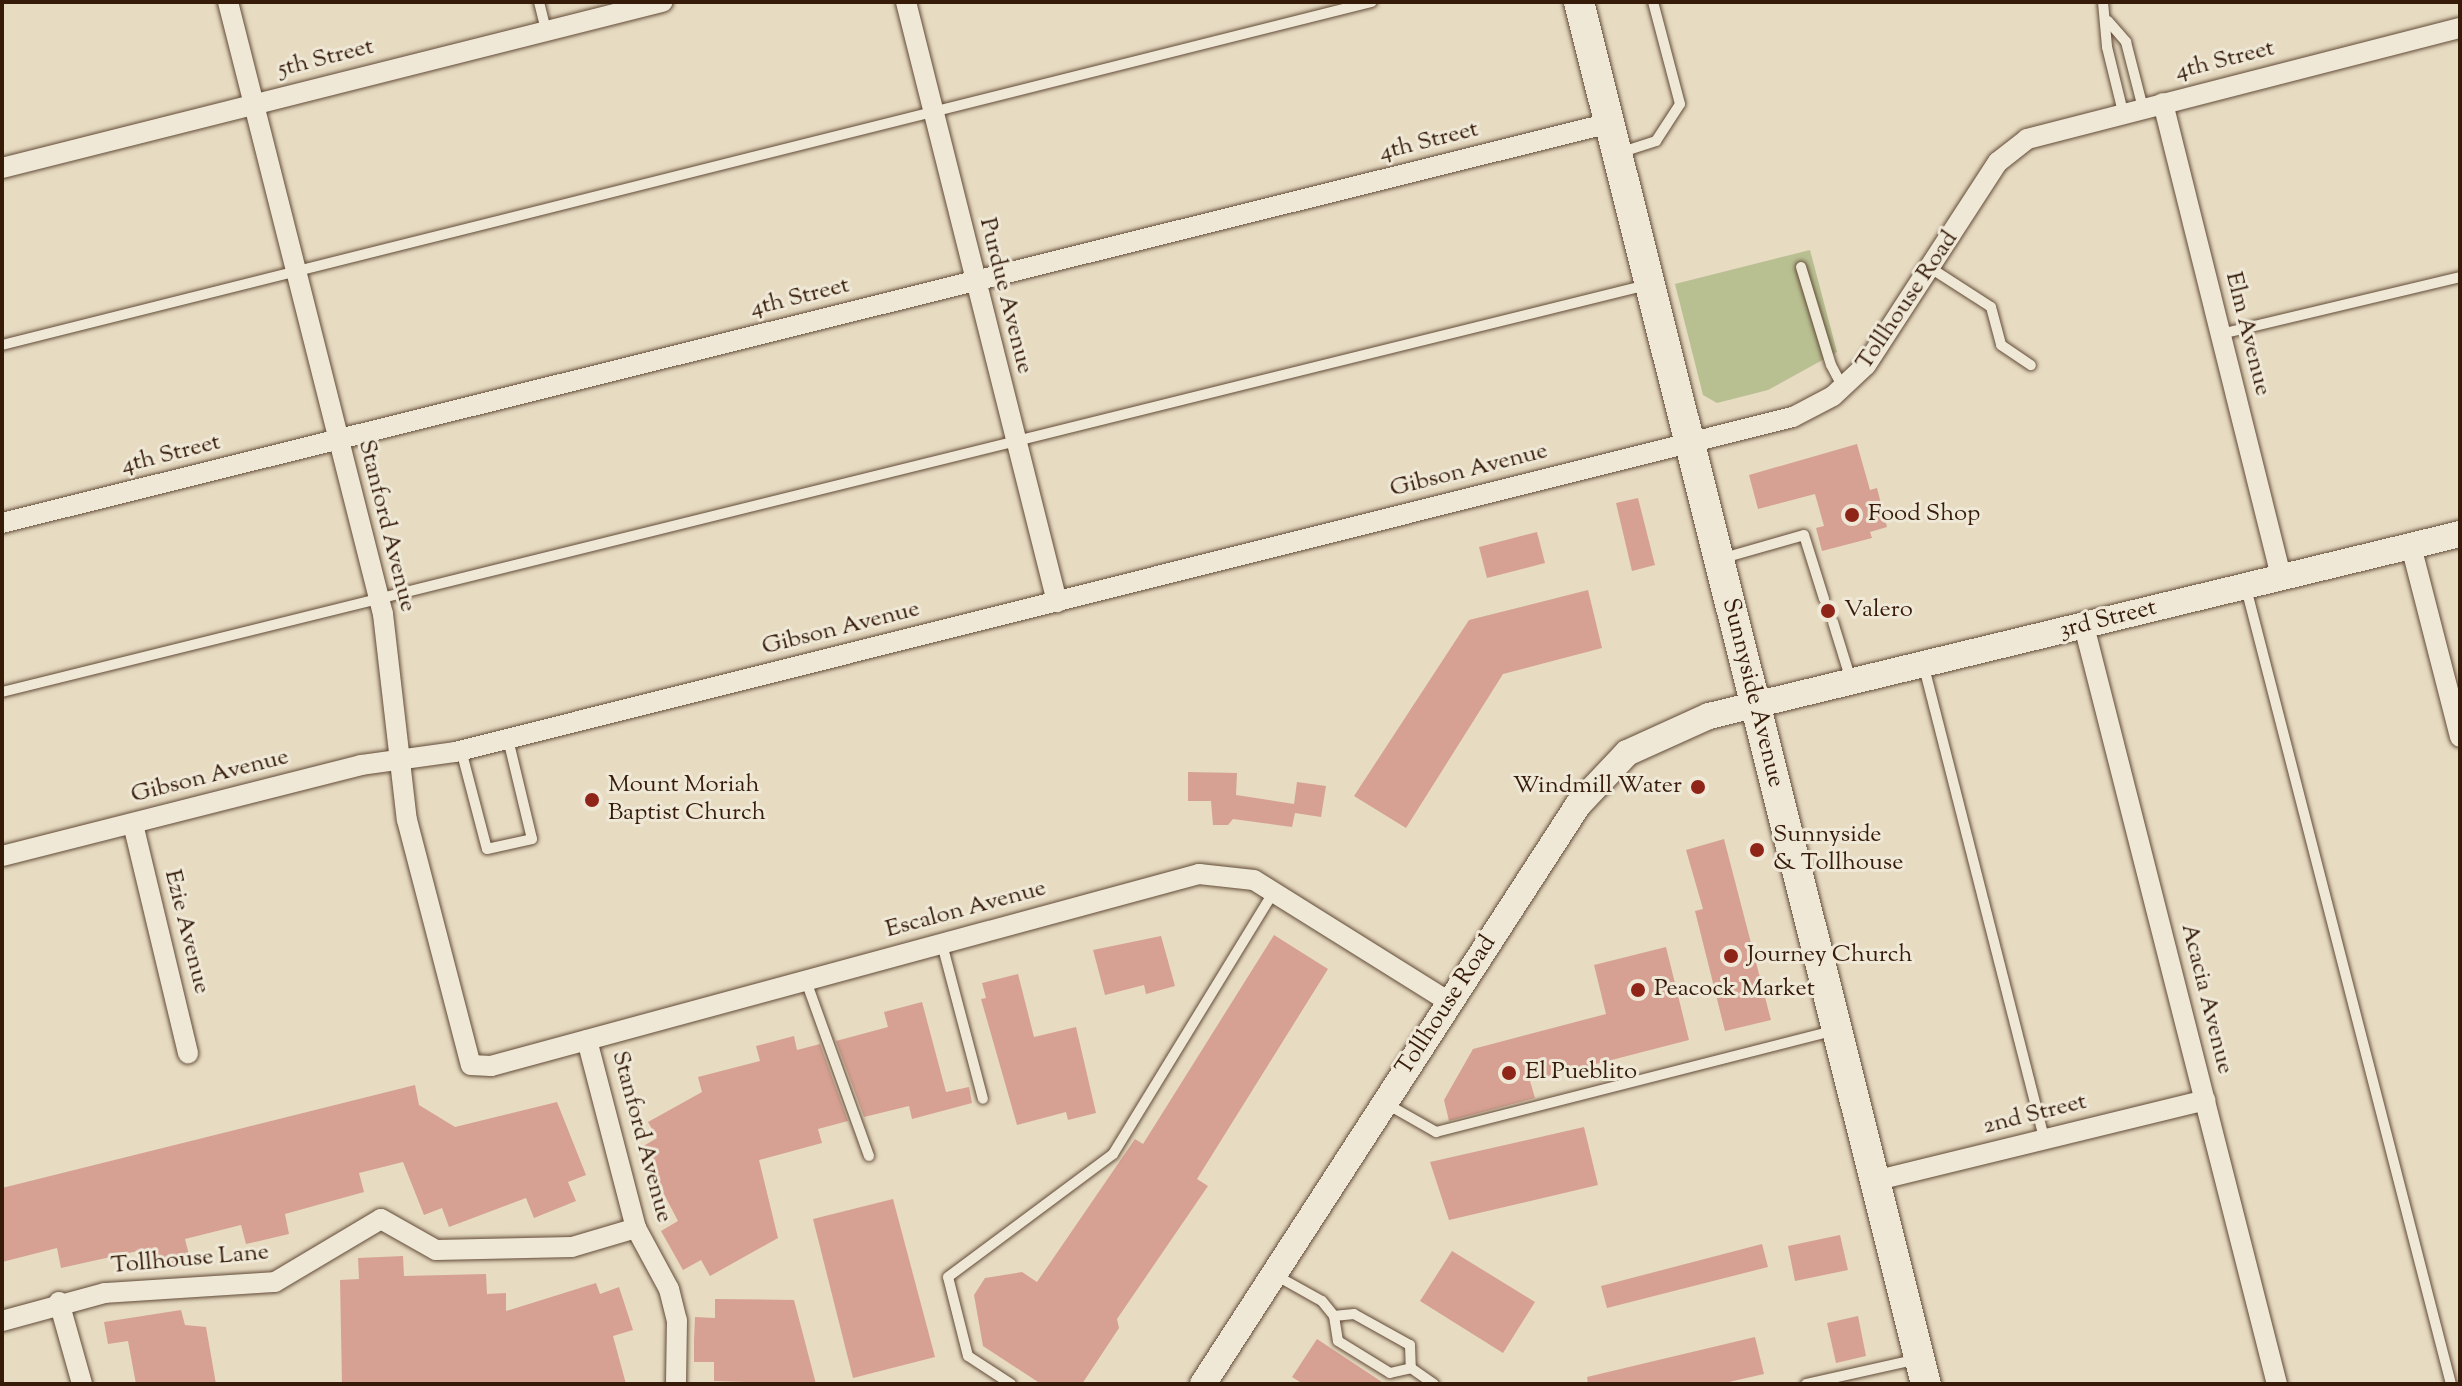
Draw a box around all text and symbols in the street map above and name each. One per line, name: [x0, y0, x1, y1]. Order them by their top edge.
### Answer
street label: 5th Street: [275, 33, 377, 85]
street label: 4th Street: [2172, 35, 2278, 87]
street label: 4th Street: [1376, 116, 1482, 168]
street label: Purdue Avenue: [972, 215, 1038, 377]
street label: Tollhouse Road: [1851, 226, 1965, 376]
street label: Elm Avenue: [2218, 269, 2276, 399]
street label: 4th Street: [747, 272, 853, 324]
street label: 4th Street: [118, 429, 224, 481]
street label: Stanford Avenue: [351, 437, 421, 615]
street label: Gibson Avenue: [1387, 438, 1551, 504]
place label: Food Shop: [1868, 501, 1980, 529]
marker: Food Shop: [1843, 506, 1861, 524]
street label: 3rd Street: [2056, 594, 2160, 646]
street label: Gibson Avenue: [759, 596, 923, 662]
street label: Sunnyside Avenue: [1715, 596, 1789, 790]
place label: Valero: [1844, 597, 1913, 625]
marker: Valero: [1819, 602, 1837, 620]
street label: Gibson Avenue: [128, 744, 292, 810]
place label: Mount Moriah Baptist Church: [608, 772, 766, 828]
place label: Windmill Water: [1513, 773, 1682, 801]
marker: Windmill Water: [1689, 778, 1707, 796]
marker: Mount Moriah Baptist Church: [583, 791, 601, 809]
place label: Sunnyside & Tollhouse: [1773, 822, 1903, 878]
marker: Sunnyside & Tollhouse: [1748, 841, 1766, 859]
street label: Ezie Avenue: [157, 867, 215, 997]
street label: Escalon Avenue: [883, 875, 1049, 945]
street label: Acacia Avenue: [2173, 921, 2239, 1077]
street label: Tollhouse Road: [1391, 930, 1503, 1082]
place label: Journey Church: [1747, 942, 1913, 970]
marker: Journey Church: [1722, 947, 1740, 965]
place label: Peacock Market: [1654, 976, 1815, 1004]
marker: Peacock Market: [1629, 981, 1647, 999]
street label: Stanford Avenue: [604, 1048, 678, 1226]
place label: El Pueblito: [1525, 1059, 1637, 1087]
marker: El Pueblito: [1500, 1064, 1518, 1082]
street label: 2nd Street: [1980, 1088, 2090, 1142]
street label: Tollhouse Lane: [110, 1239, 270, 1281]

